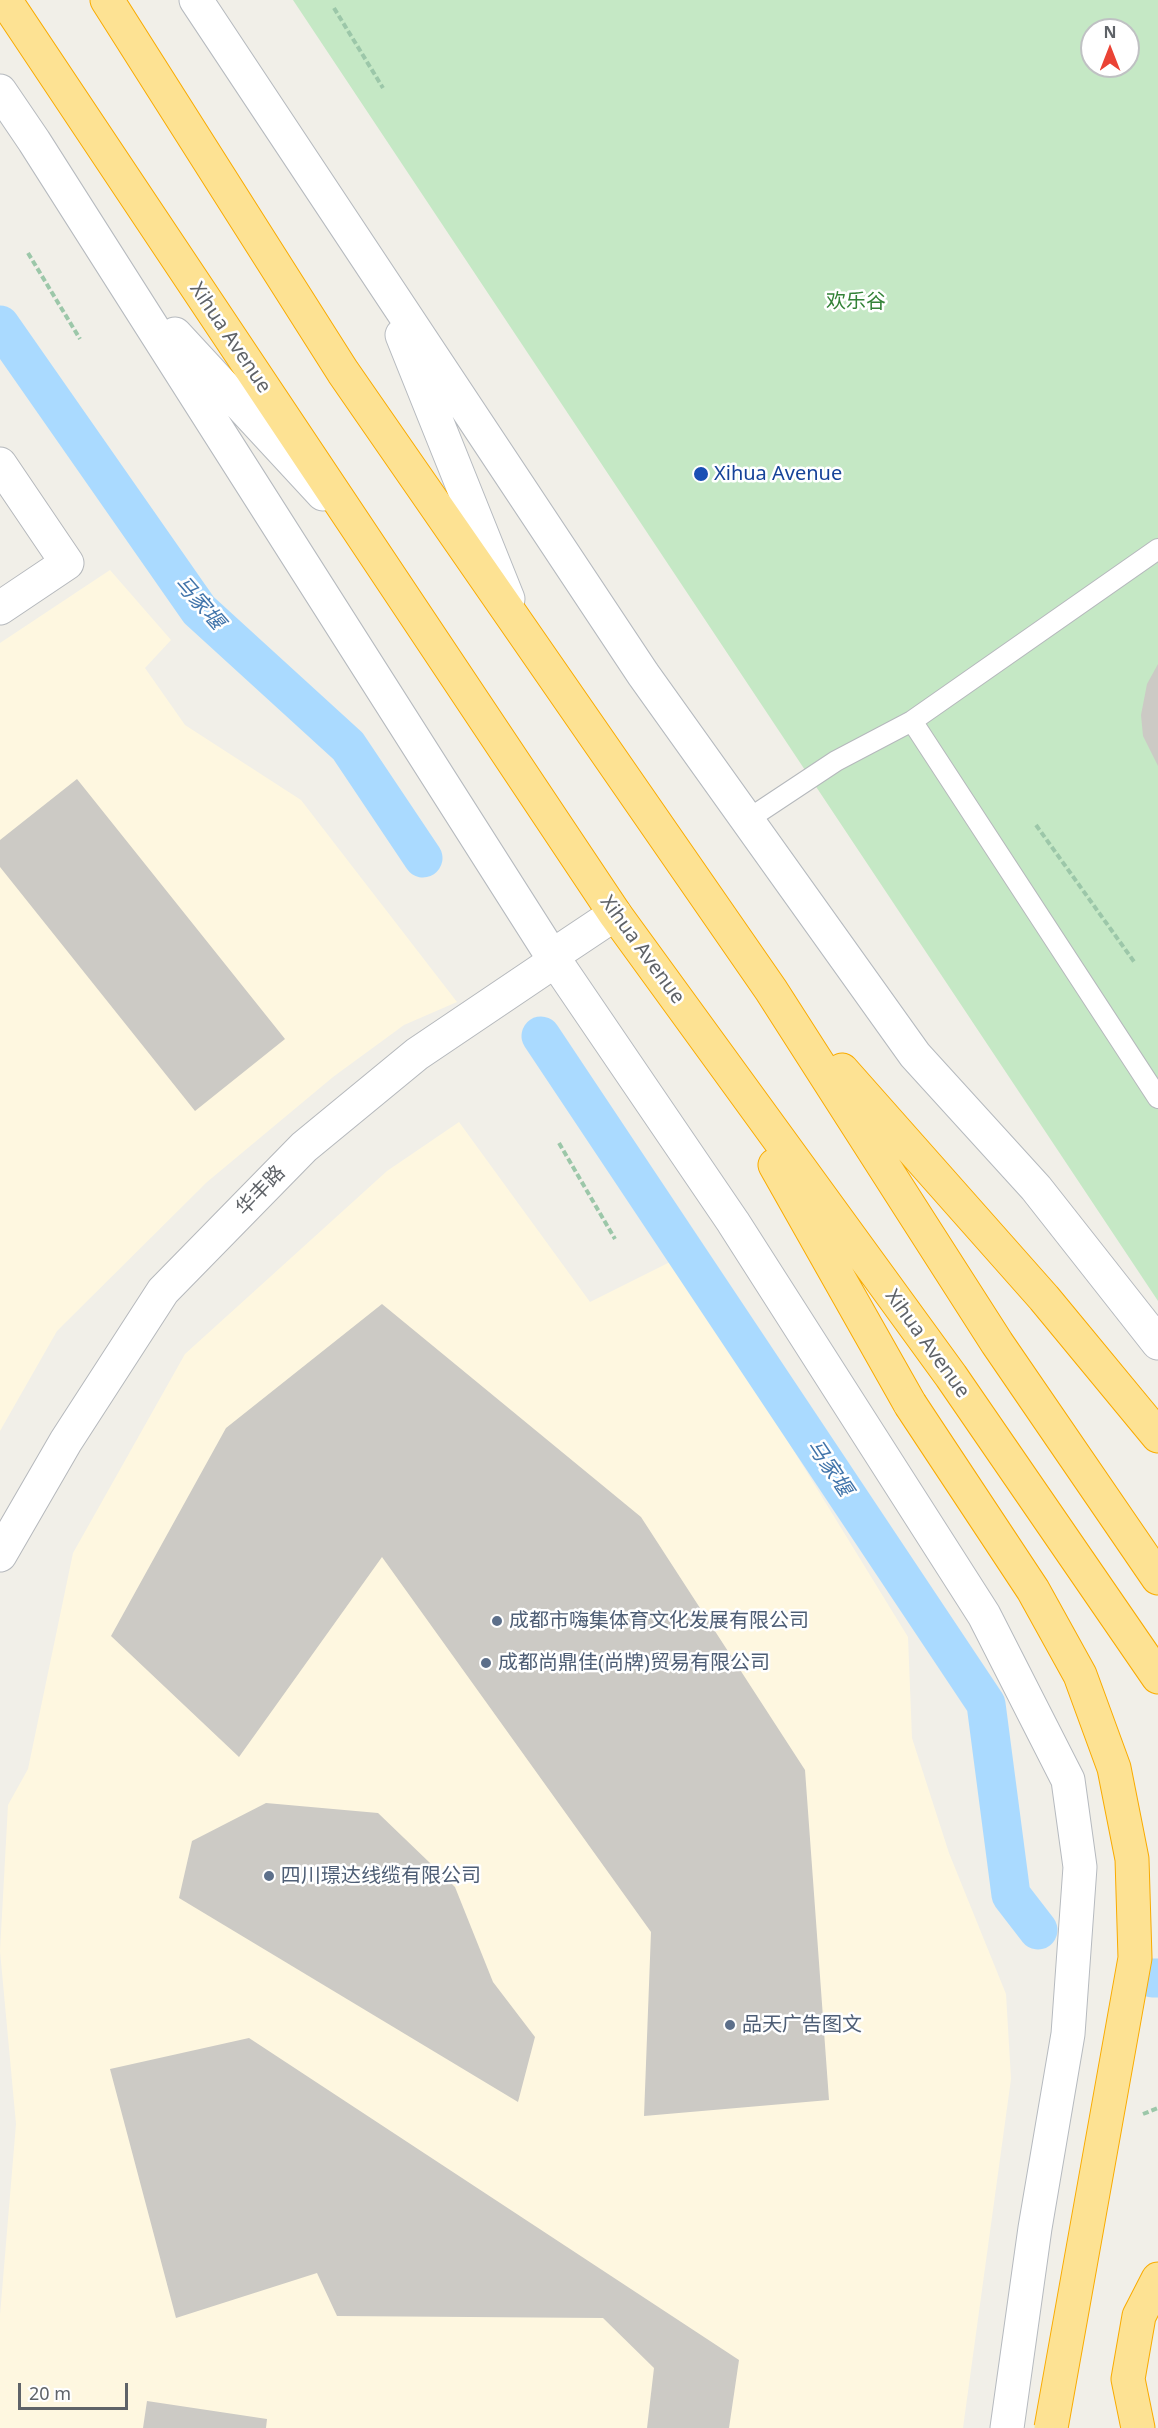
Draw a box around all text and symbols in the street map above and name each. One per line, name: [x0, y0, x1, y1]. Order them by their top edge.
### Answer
north arrow: [1080, 18, 1140, 78]
text: N: [1103, 21, 1117, 43]
street label: Xihua Avenue: [184, 278, 276, 398]
park label: 欢乐谷: [826, 290, 886, 314]
place label: Xihua Avenue: [714, 462, 842, 486]
marker: Xihua Avenue: [692, 465, 710, 483]
water label: 马家堰: [169, 571, 229, 635]
street label: Xihua Avenue: [595, 891, 689, 1009]
street label: 华丰路: [232, 1161, 290, 1221]
street label: Xihua Avenue: [880, 1285, 974, 1403]
water label: 马家堰: [801, 1435, 857, 1501]
place label: 成都市嗨集体育文化发展有限公司: [509, 1609, 809, 1633]
marker: 成都市嗨集体育文化发展有限公司: [490, 1614, 504, 1628]
place label: 成都尚鼎佳(尚牌)贸易有限公司: [498, 1651, 770, 1675]
marker: 成都尚鼎佳(尚牌)贸易有限公司: [479, 1656, 493, 1670]
place label: 四川璟达线缆有限公司: [281, 1864, 481, 1888]
marker: 四川璟达线缆有限公司: [262, 1869, 276, 1883]
place label: 品天广告图文: [742, 2013, 862, 2037]
marker: 品天广告图文: [723, 2018, 737, 2032]
scale bar: [21, 2371, 130, 2409]
text: 20 m: [29, 2381, 71, 2405]

